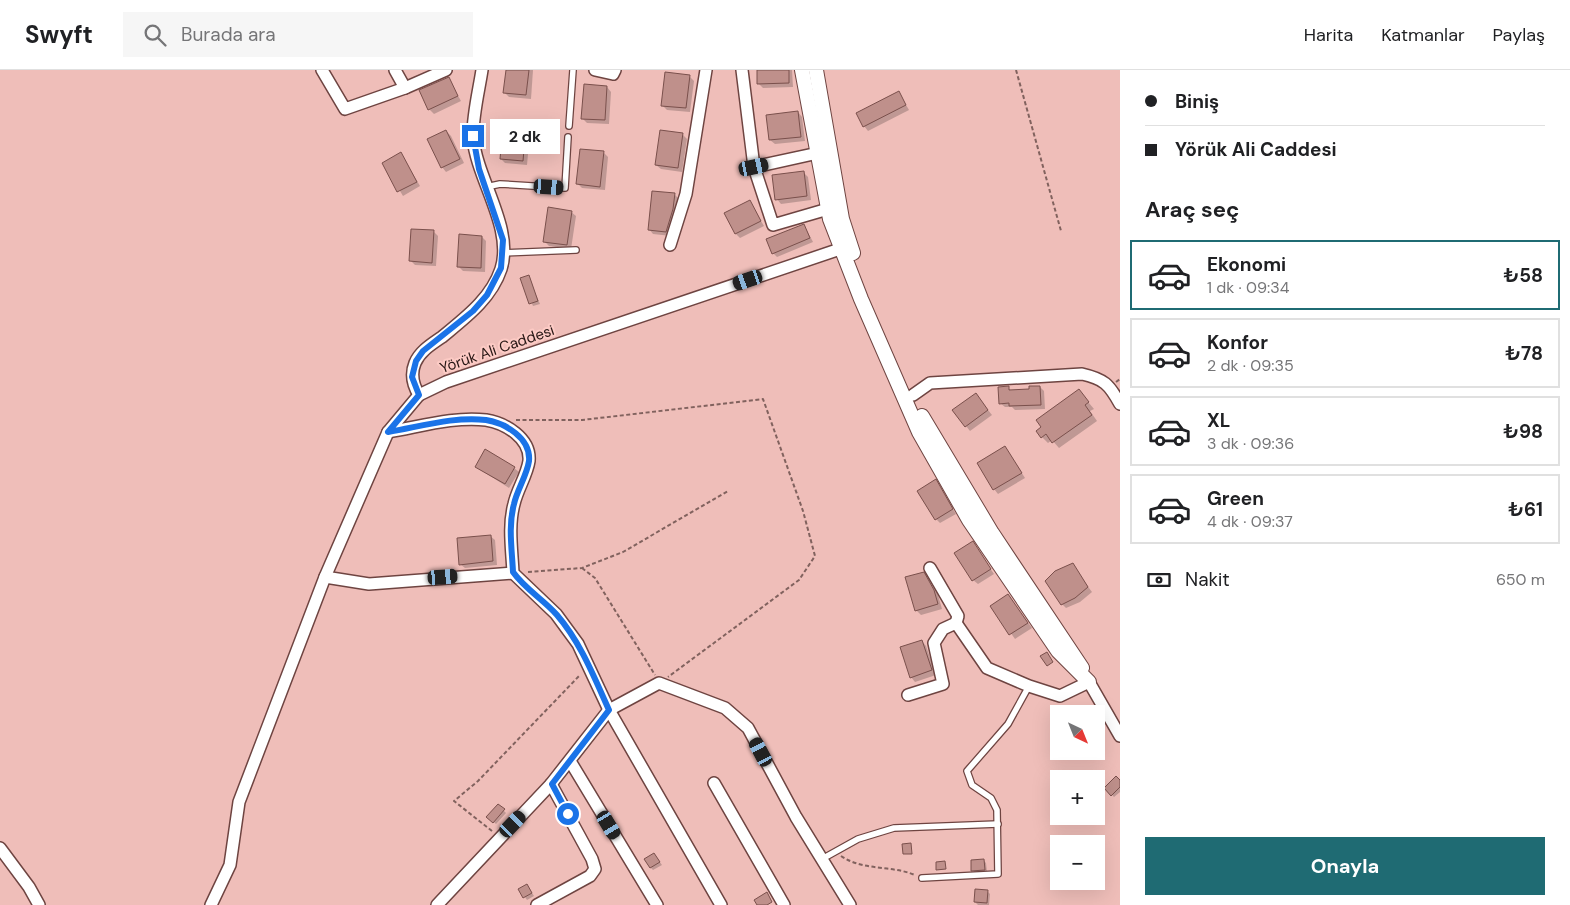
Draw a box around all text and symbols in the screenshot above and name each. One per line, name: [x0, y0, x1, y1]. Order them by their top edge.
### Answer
search box: [123, 12, 473, 57]
text: Swyft: [25, 19, 93, 50]
icon: search: [141, 21, 169, 49]
text: Burada ara: [181, 22, 276, 47]
text: Harita: [1304, 23, 1353, 47]
text: Katmanlar: [1381, 23, 1465, 47]
text: Paylaş: [1493, 23, 1545, 47]
text: Biniş: [1175, 89, 1219, 114]
callout: 2 dk: [490, 118, 560, 154]
route end: [462, 125, 484, 147]
text: 2 dk: [509, 126, 541, 147]
text: Yörük Ali Caddesi: [1175, 137, 1337, 162]
car: [737, 157, 770, 177]
car: [533, 178, 564, 196]
text: Araç seç: [1145, 195, 1239, 224]
text: Ekonomi: [1207, 252, 1286, 277]
icon: car: [1147, 253, 1192, 298]
text: ₺58: [1503, 263, 1543, 288]
car: [731, 268, 764, 292]
text: 1 dk · 09:34: [1207, 277, 1289, 298]
street label: Yörük Ali Caddesi: [437, 320, 557, 378]
text: Konfor: [1207, 330, 1268, 355]
icon: car: [1147, 331, 1192, 376]
text: ₺78: [1505, 341, 1543, 366]
text: 2 dk · 09:35: [1207, 355, 1294, 376]
text: XL: [1207, 408, 1230, 433]
icon: car: [1147, 409, 1192, 454]
text: ₺98: [1503, 419, 1543, 444]
text: 3 dk · 09:36: [1207, 433, 1294, 454]
text: Green: [1207, 486, 1264, 511]
icon: car: [1147, 487, 1192, 532]
text: ₺61: [1508, 497, 1543, 522]
text: 4 dk · 09:37: [1207, 511, 1293, 532]
icon: cash: [1145, 566, 1173, 594]
text: Nakit: [1185, 567, 1230, 592]
car: [427, 568, 458, 586]
text: 650 m: [1496, 569, 1545, 590]
north arrow: [1050, 705, 1105, 760]
map controls: [1050, 705, 1105, 890]
car: [747, 735, 774, 769]
button: +: [1050, 770, 1105, 825]
route start: [557, 803, 579, 825]
car: [497, 808, 528, 840]
car: [594, 808, 623, 842]
button: −: [1050, 835, 1105, 890]
button: Onayla: [1145, 837, 1545, 895]

